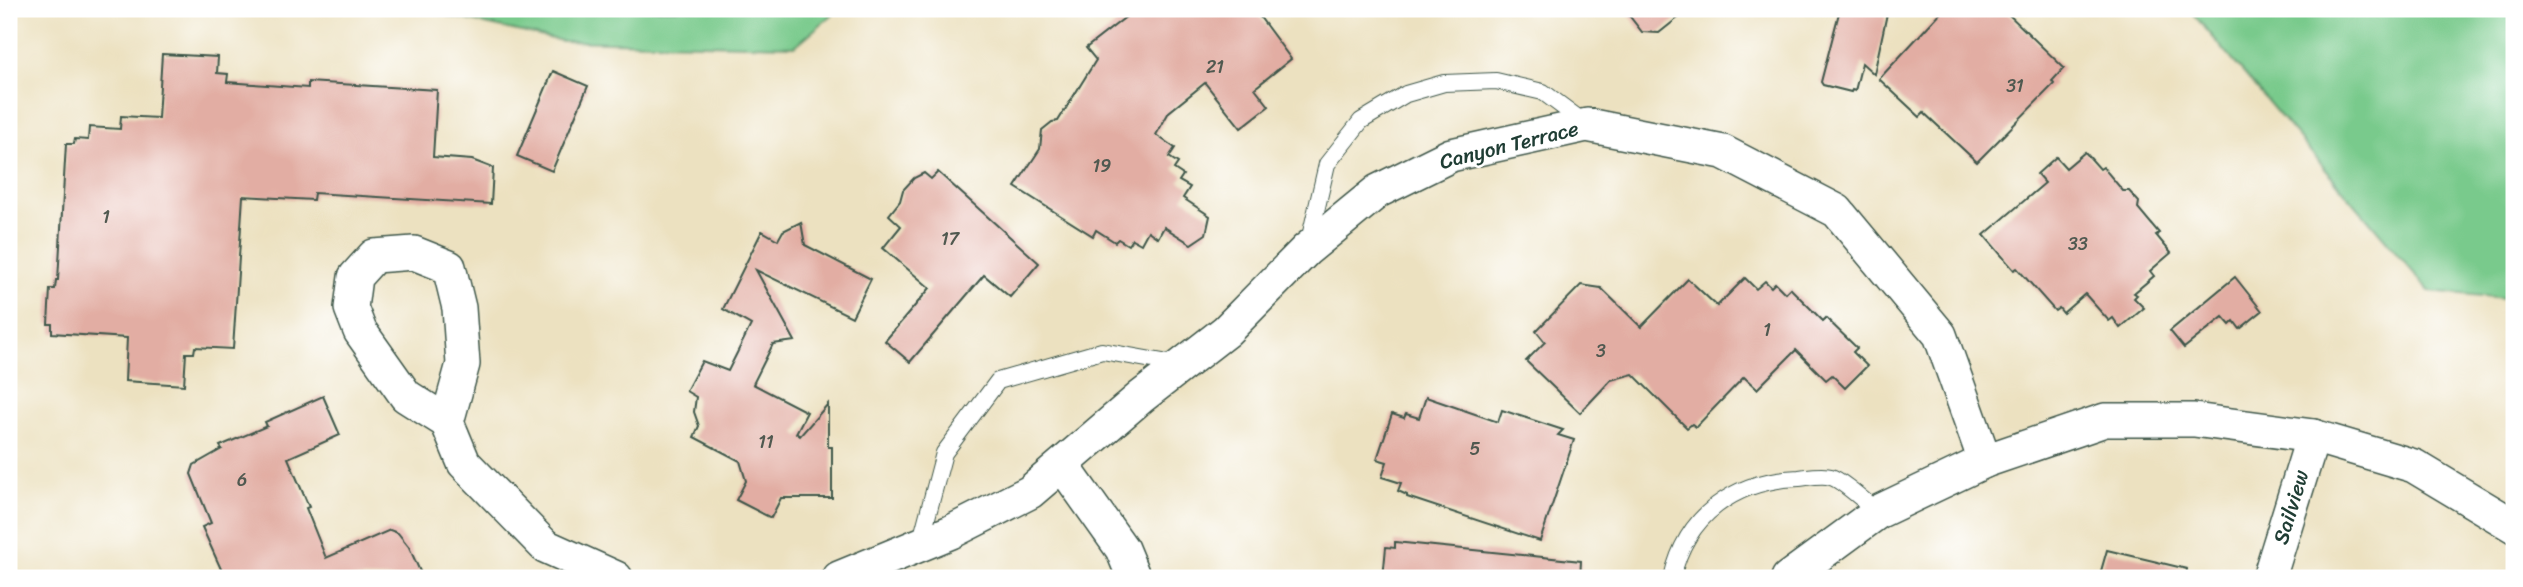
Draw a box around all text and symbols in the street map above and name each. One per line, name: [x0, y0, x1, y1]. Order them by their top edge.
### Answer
house number: 21: [1206, 51, 1224, 83]
house number: 31: [2006, 70, 2024, 102]
street label: Canyon Terrace: [1435, 109, 1583, 181]
house number: 19: [1093, 150, 1111, 182]
house number: 1: [102, 201, 110, 233]
house number: 17: [941, 223, 961, 255]
house number: 33: [2068, 228, 2088, 260]
house number: 1: [1763, 314, 1771, 346]
house number: 3: [1596, 335, 1606, 367]
house number: 11: [758, 426, 774, 458]
house number: 5: [1470, 433, 1481, 465]
house number: 6: [237, 464, 247, 496]
street label: Sailview: [2262, 464, 2320, 549]

